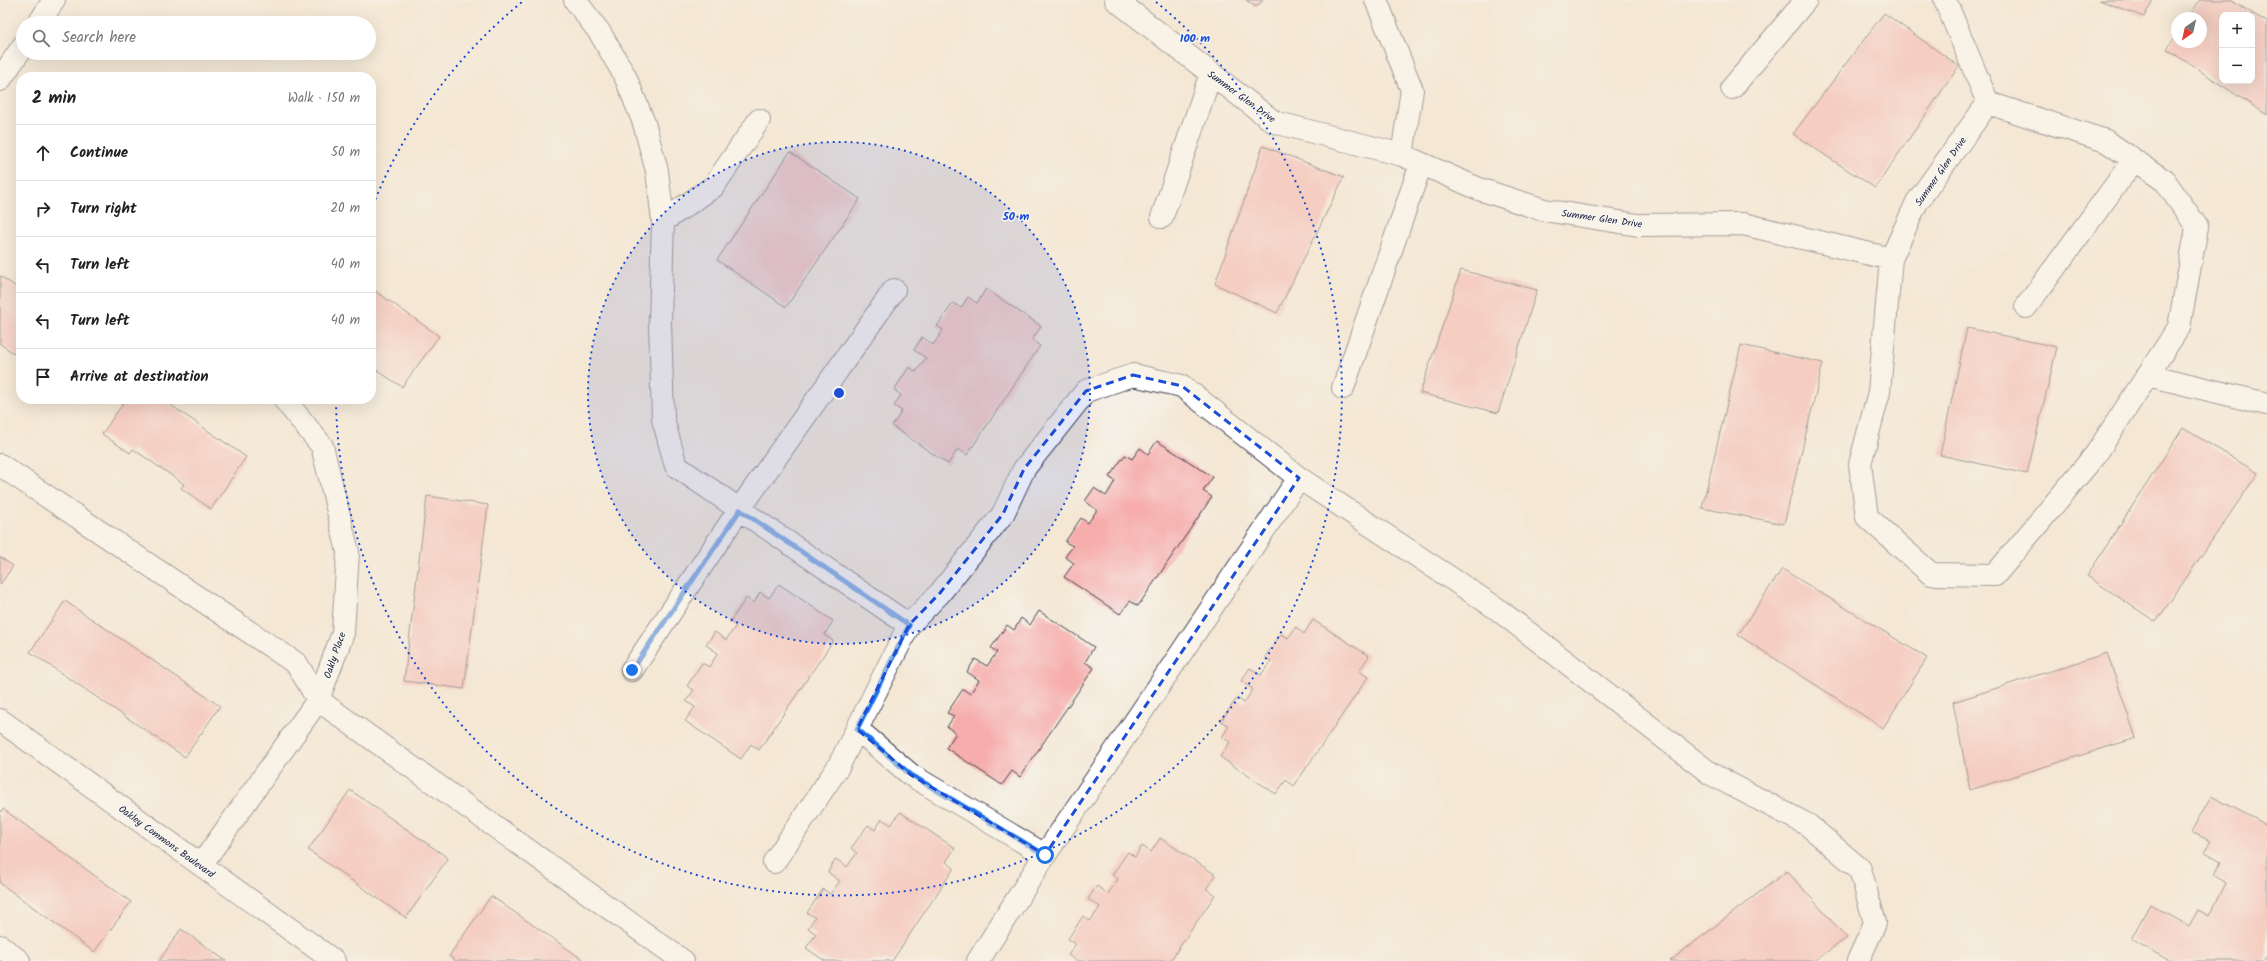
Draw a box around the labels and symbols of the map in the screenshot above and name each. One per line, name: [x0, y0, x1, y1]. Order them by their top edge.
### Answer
north arrow: [2171, 12, 2207, 48]
text: 100 m: [1180, 29, 1210, 48]
street label: Summer Glen Drive: [1204, 66, 1279, 127]
street label: Summer Glen Drive: [1911, 133, 1971, 209]
street label: Summer Glen Drive: [1561, 205, 1644, 233]
text: 50 m: [1002, 207, 1030, 226]
centre of rings: [832, 386, 846, 400]
street label: Oakly Place: [320, 629, 351, 681]
route end: [623, 661, 641, 679]
street label: Oakley Commons Boulevard: [115, 801, 219, 883]
route start: [1036, 846, 1054, 864]

